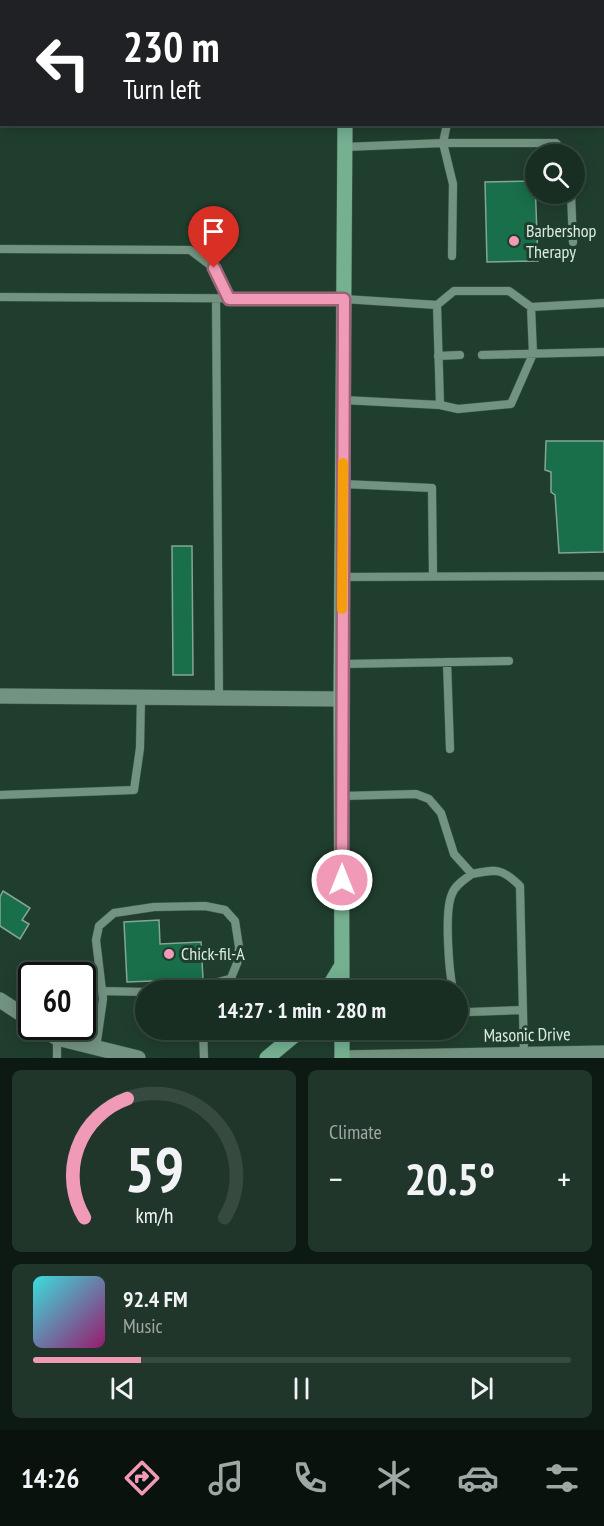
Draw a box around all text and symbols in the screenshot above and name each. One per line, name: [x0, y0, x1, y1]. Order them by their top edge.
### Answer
text: 230 m: [123, 19, 220, 74]
icon: left: [24, 24, 102, 102]
text: Turn left: [123, 72, 201, 106]
map controls: [525, 144, 585, 204]
button: search: [525, 144, 585, 204]
pin: [188, 206, 239, 268]
icon: arrive: [197, 215, 230, 248]
place label: Barbershop Therapy: [526, 219, 597, 263]
marker: Barbershop Therapy: [507, 234, 521, 248]
position arrow: [310, 848, 374, 912]
place label: Chick-fil-A: [181, 942, 245, 965]
marker: Chick-fil-A: [162, 947, 176, 961]
speed limit sign: 60: [18, 962, 96, 1040]
text: 14:27 · 1 min · 280 m: [217, 996, 386, 1024]
street label: Masonic Drive: [483, 1022, 571, 1047]
text: Climate: [329, 1119, 382, 1145]
text: 59: [124, 1128, 184, 1209]
text: 20.5°: [405, 1149, 495, 1207]
text: −: [329, 1157, 343, 1200]
text: +: [557, 1157, 571, 1200]
text: km/h: [135, 1201, 173, 1229]
text: 92.4 FM: [123, 1285, 188, 1313]
text: Music: [123, 1313, 163, 1339]
icon: previous: [106, 1372, 139, 1405]
icon: pause: [285, 1372, 318, 1405]
icon: next: [465, 1372, 498, 1405]
icon: directions: [121, 1457, 163, 1499]
icon: music: [205, 1457, 247, 1499]
icon: phone: [289, 1457, 331, 1499]
icon: climate: [373, 1457, 415, 1499]
icon: car: [457, 1457, 499, 1499]
icon: filters: [541, 1457, 583, 1499]
text: 14:26: [21, 1461, 79, 1495]

